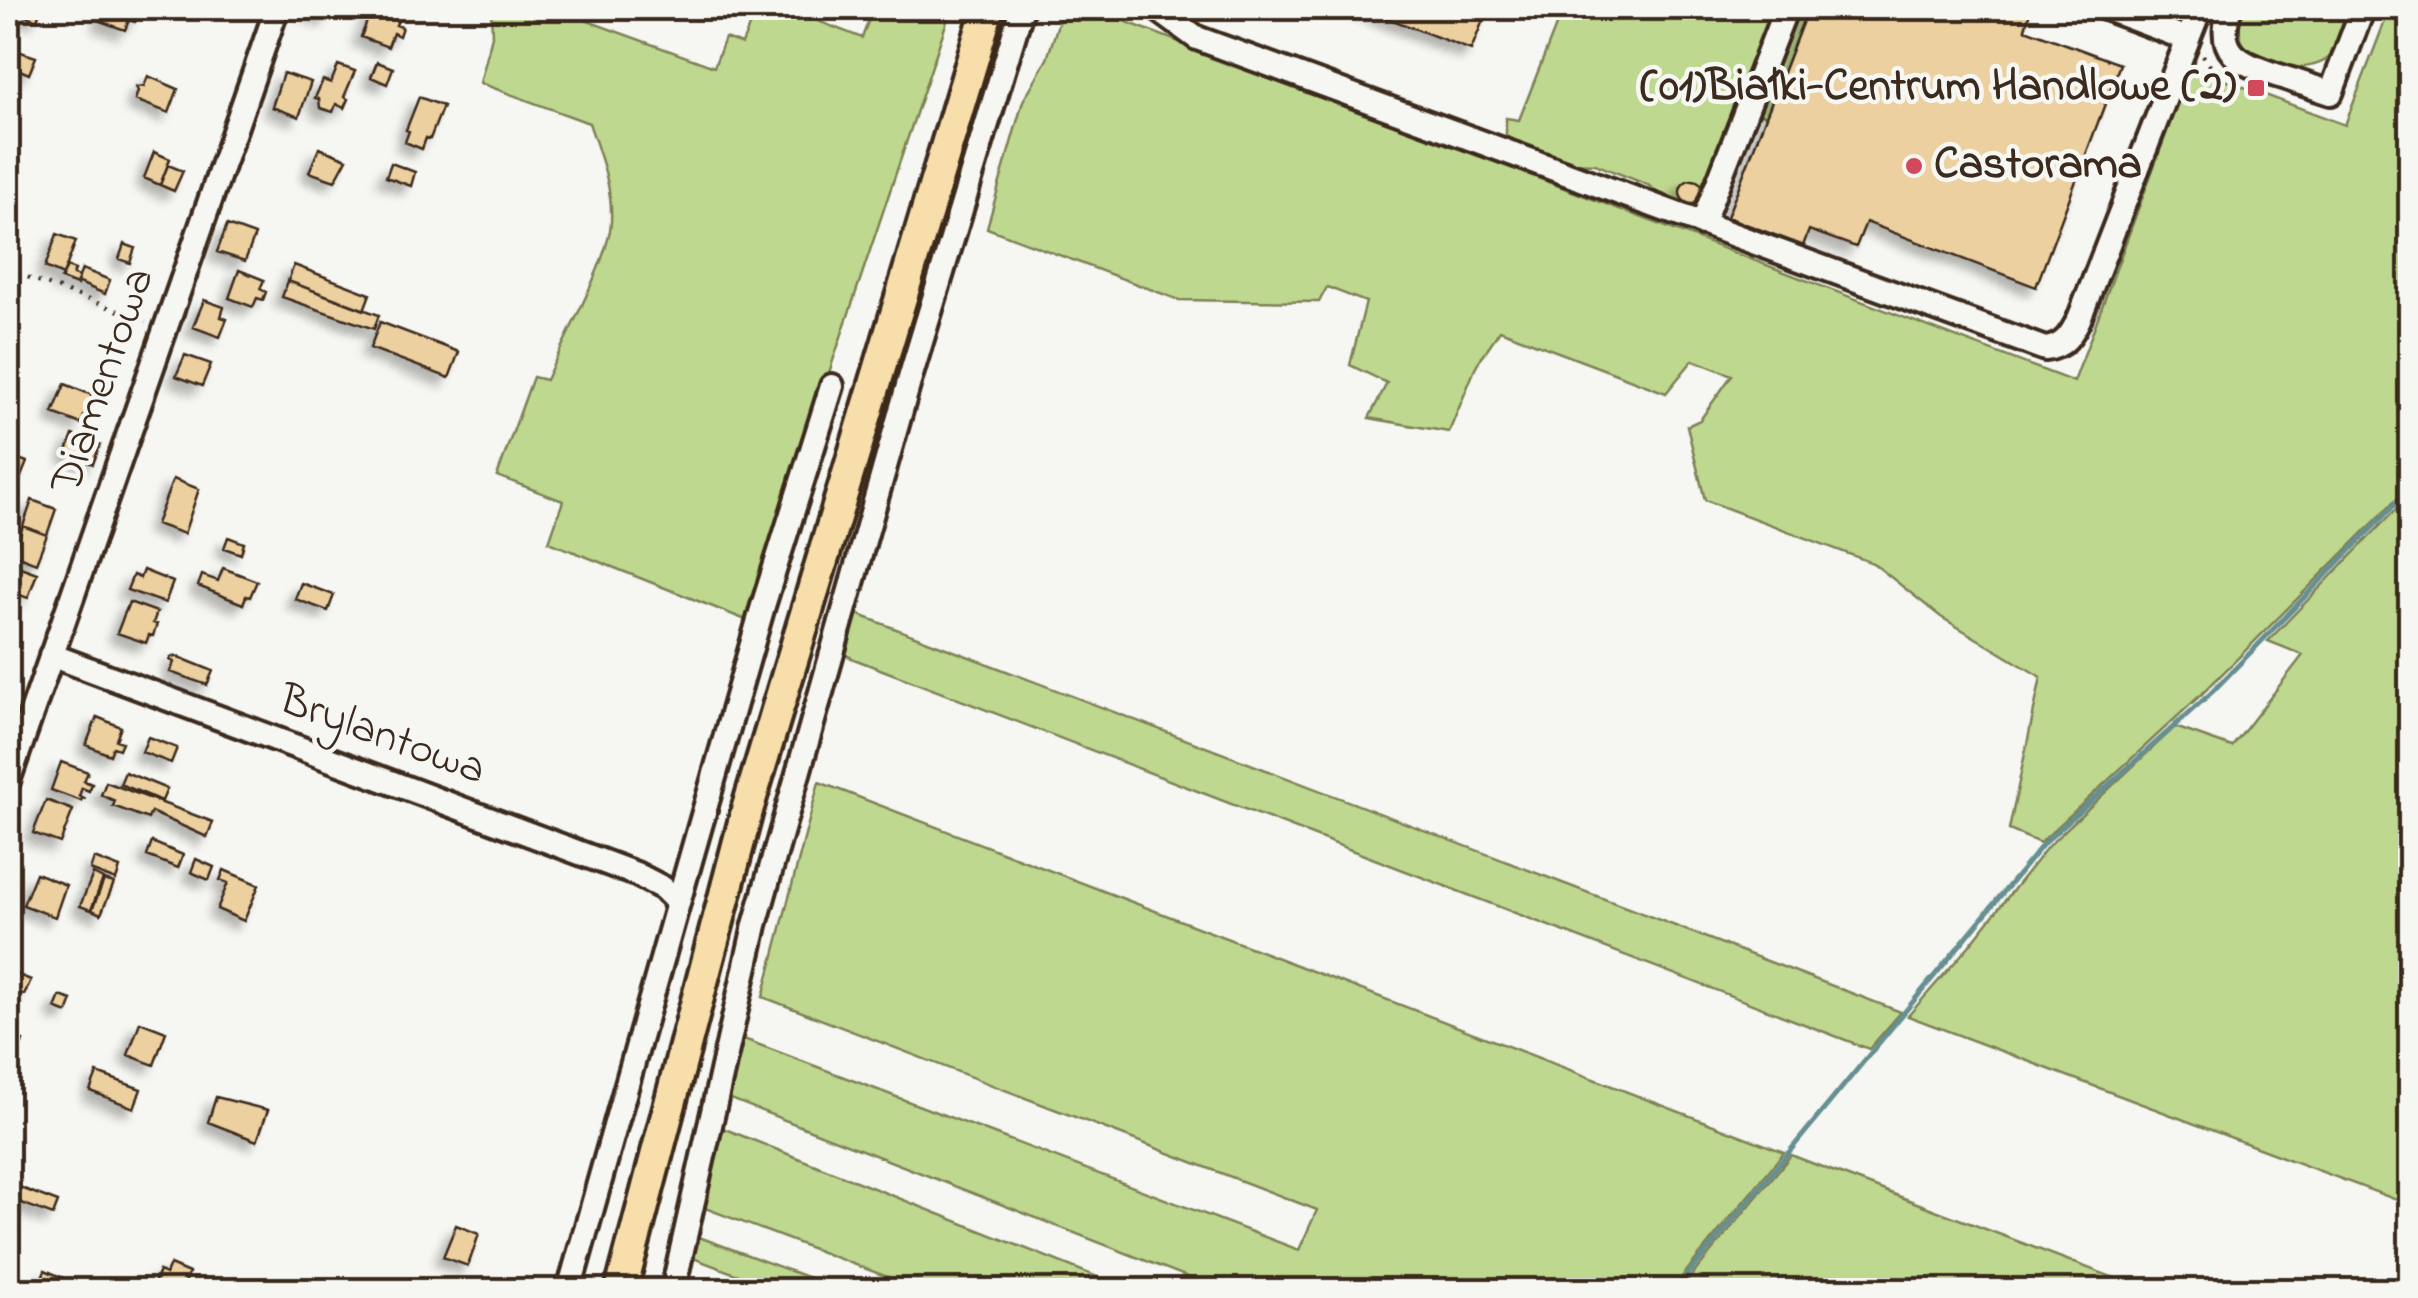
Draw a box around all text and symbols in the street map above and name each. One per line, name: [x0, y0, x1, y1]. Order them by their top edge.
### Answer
place label: (01)Białki-Centrum Handlowe (2): [1640, 55, 2236, 121]
marker: (01)Białki-Centrum Handlowe (2): [2245, 77, 2267, 99]
place label: Castorama: [1934, 133, 2142, 199]
marker: Castorama: [1903, 155, 1925, 177]
street label: Diamentowa: [34, 259, 173, 504]
street label: Brylantowa: [268, 668, 495, 804]

